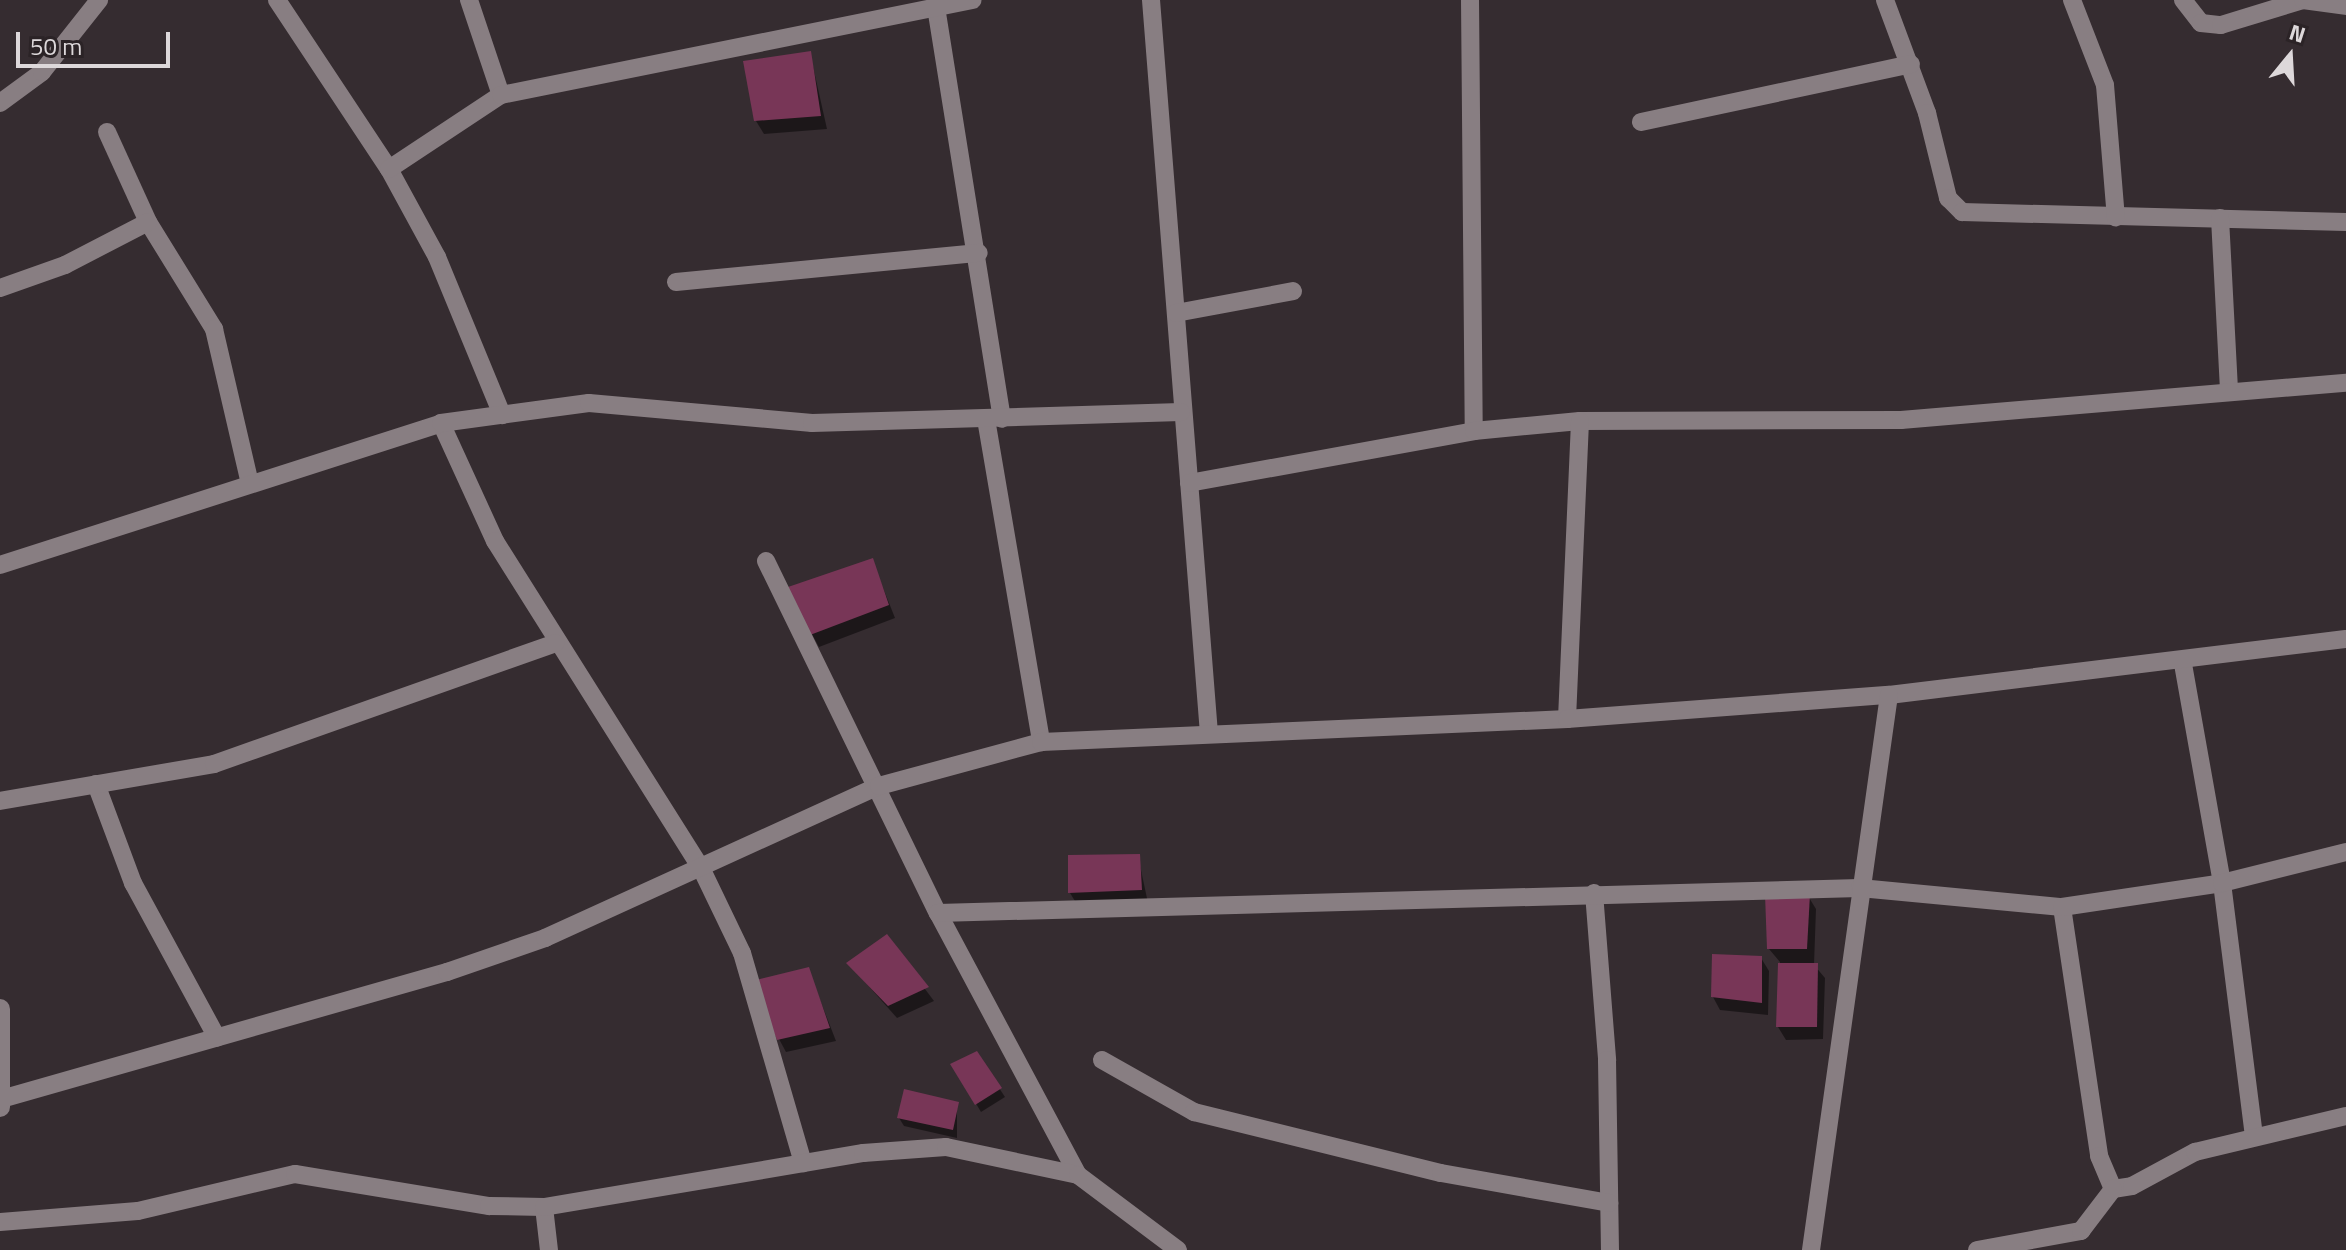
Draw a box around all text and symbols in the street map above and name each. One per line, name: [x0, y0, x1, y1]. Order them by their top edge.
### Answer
text: N: [2285, 15, 2310, 52]
scale bar: [20, 16, 174, 66]
north arrow: [2250, 16, 2330, 96]
text: 50 m: [30, 28, 82, 64]

